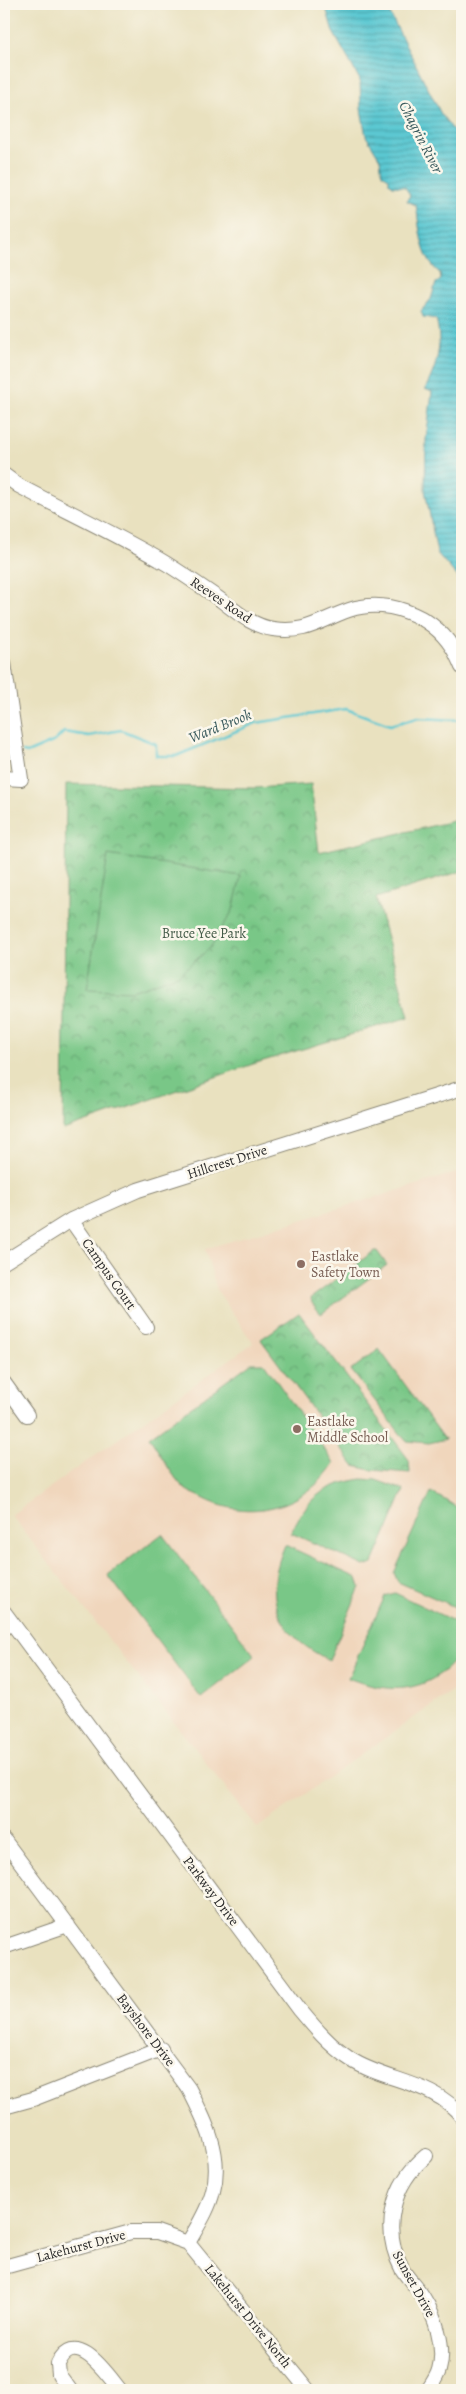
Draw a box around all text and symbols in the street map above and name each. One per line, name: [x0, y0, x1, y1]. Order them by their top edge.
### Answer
water label: Chagrin River: [394, 98, 448, 177]
street label: Reeves Road: [186, 572, 256, 628]
water label: Ward Brook: [186, 704, 255, 748]
park label: Bruce Yee Park: [162, 924, 246, 943]
street label: Hillcrest Drive: [185, 1140, 269, 1184]
street label: Campus Court: [77, 1234, 141, 1314]
place label: Eastlake Safety Town: [311, 1247, 380, 1282]
marker: Eastlake Safety Town: [295, 1258, 307, 1270]
place label: Eastlake Middle School: [307, 1412, 389, 1447]
marker: Eastlake Middle School: [291, 1423, 303, 1435]
street label: Parkway Drive: [179, 1852, 243, 1930]
street label: Bayshore Drive: [112, 1990, 180, 2070]
street label: Lakehurst Drive: [34, 2225, 128, 2267]
street label: Sunset Drive: [388, 2247, 440, 2321]
street label: Lakehurst Drive North: [200, 2260, 296, 2372]

